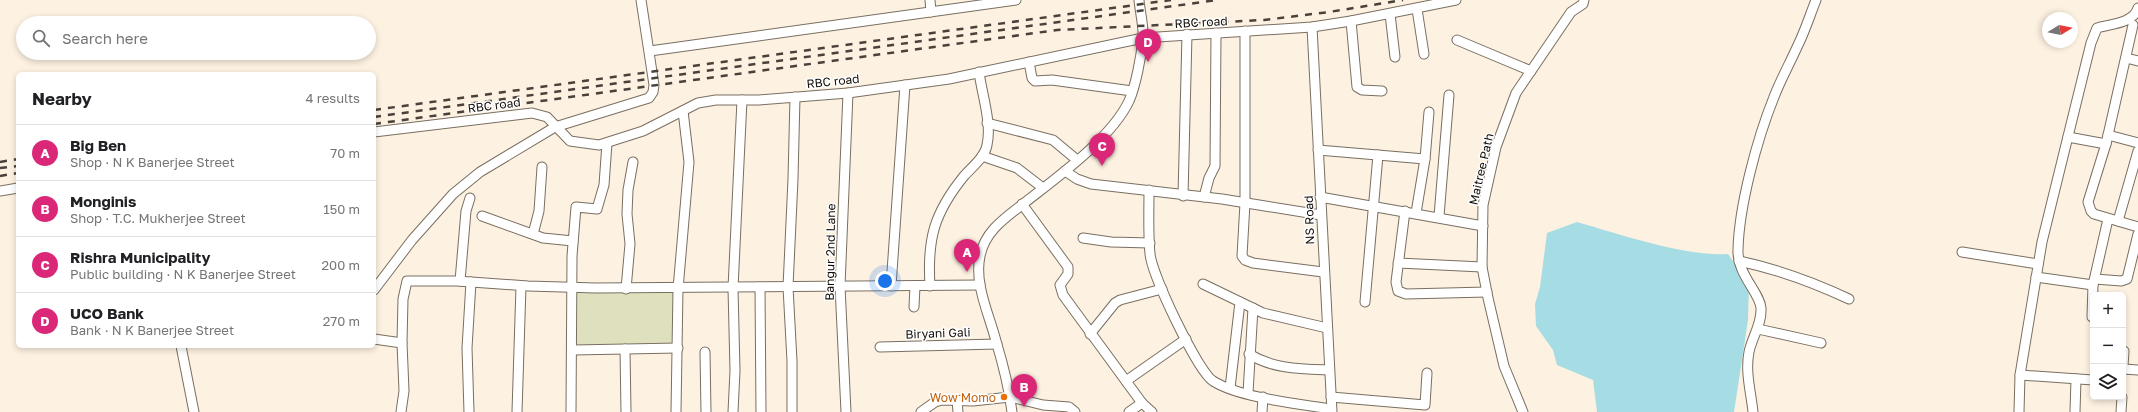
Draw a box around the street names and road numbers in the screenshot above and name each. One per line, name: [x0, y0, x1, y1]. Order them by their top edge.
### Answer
street label: RBC road: [1174, 13, 1228, 31]
street label: RBC road: [806, 71, 860, 91]
street label: RBC road: [467, 94, 521, 116]
street label: Maitree Path: [1465, 132, 1497, 206]
street label: NS Road: [1301, 195, 1317, 245]
street label: Bangur 2nd Lane: [822, 203, 838, 301]
street label: Biryani Gali: [905, 324, 971, 342]

